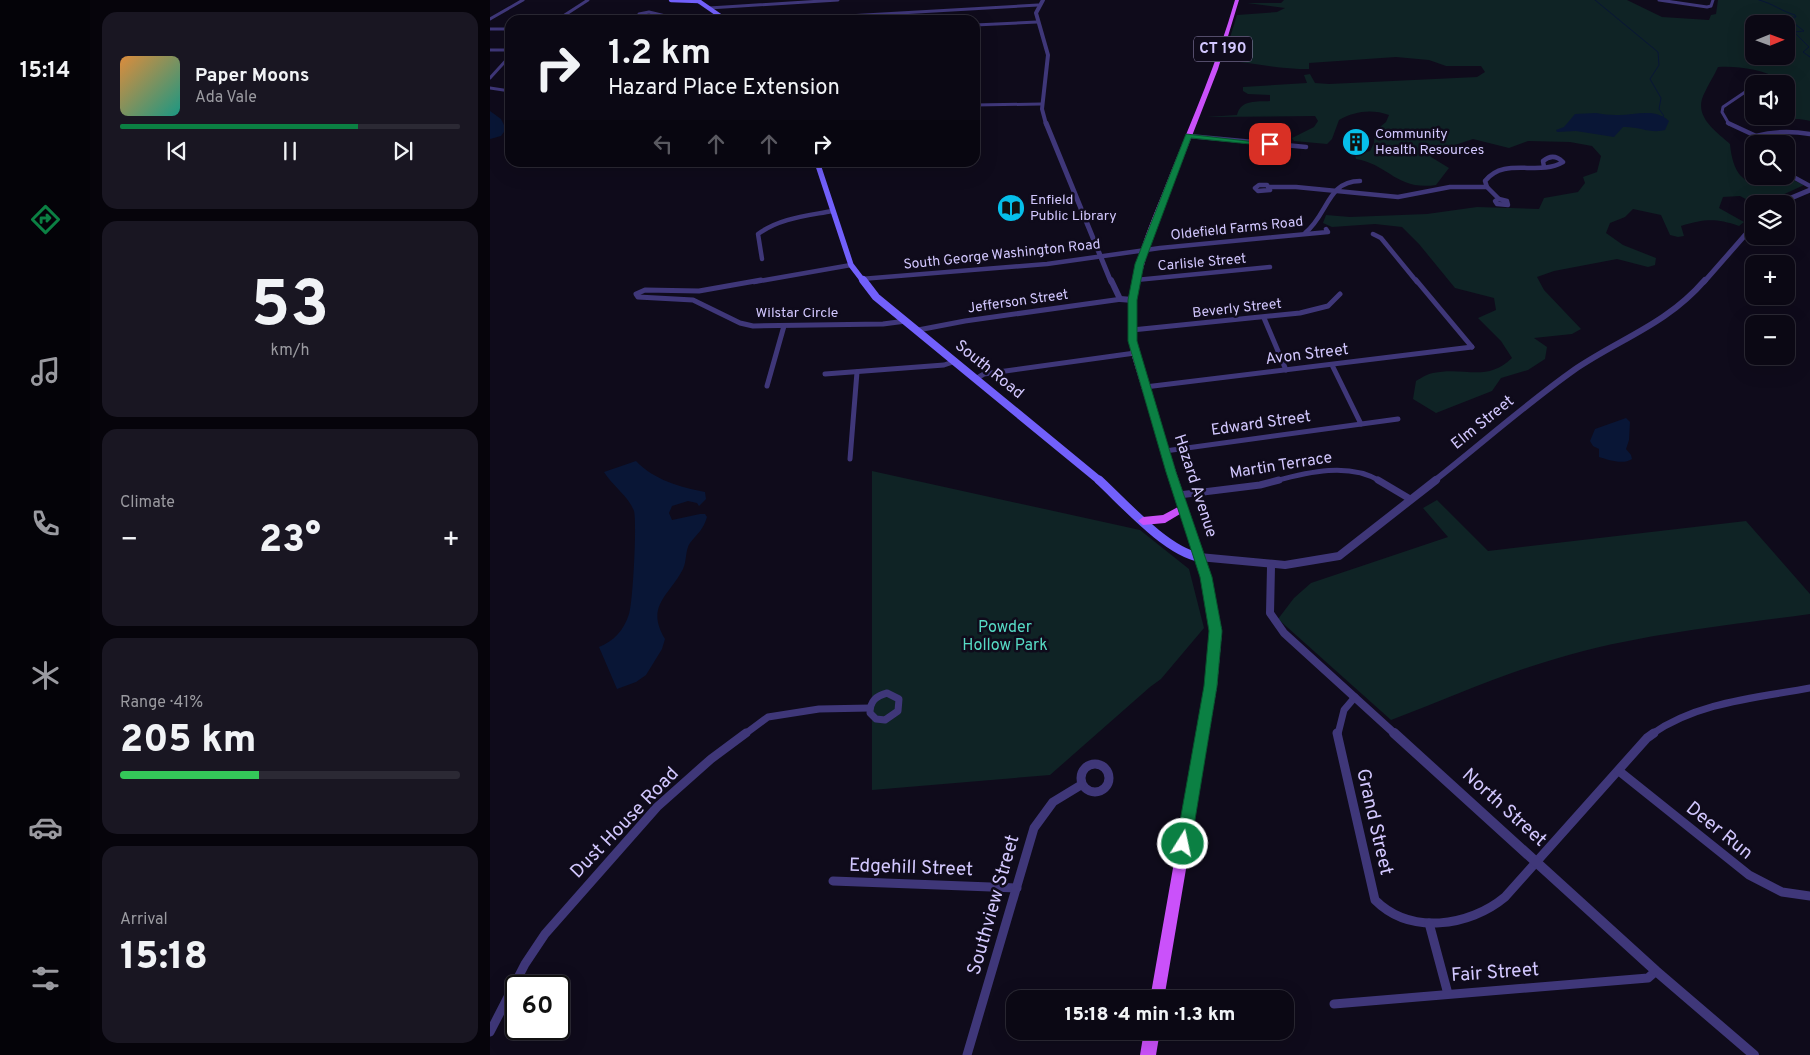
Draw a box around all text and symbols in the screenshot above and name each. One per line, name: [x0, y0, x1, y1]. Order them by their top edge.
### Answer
north arrow: [1745, 15, 1795, 65]
map controls: [1745, 15, 1795, 365]
text: 1.2 km: [608, 32, 711, 76]
icon: right: [525, 35, 590, 100]
road number: CT 190: [1194, 36, 1252, 62]
text: 15:14: [20, 58, 70, 85]
text: Paper Moons: [195, 64, 309, 88]
text: Hazard Place Extension: [608, 75, 840, 102]
button: sound: [1745, 75, 1795, 125]
text: Ada Vale: [195, 88, 257, 108]
pin: [1249, 123, 1291, 165]
place label: Community Health Resources: [1375, 126, 1484, 159]
building icon: Community Health Resources: [1341, 127, 1371, 157]
icon: left: [649, 130, 677, 158]
icon: ahead: [702, 130, 730, 158]
icon: ahead: [755, 130, 783, 158]
icon: right: [808, 130, 836, 158]
icon: arrive: [1256, 130, 1284, 158]
button: search: [1745, 135, 1795, 185]
icon: previous: [163, 137, 191, 165]
icon: pause: [276, 137, 304, 165]
icon: next: [389, 137, 417, 165]
place label: Enfield Public Library: [1030, 192, 1117, 225]
library icon: Enfield Public Library: [996, 193, 1026, 223]
button: layers: [1745, 195, 1795, 245]
icon: directions: [28, 202, 63, 237]
street label: Oldefield Farms Road: [1170, 214, 1304, 244]
street label: South George Washington Road: [903, 236, 1101, 274]
street label: Carlisle Street: [1157, 251, 1247, 275]
button: +: [1745, 255, 1795, 305]
text: 53: [251, 267, 329, 349]
street label: Jefferson Street: [967, 287, 1069, 317]
street label: Beverly Street: [1192, 296, 1282, 322]
street label: Wilstar Circle: [756, 305, 838, 322]
button: −: [1745, 315, 1795, 365]
street label: South Road: [951, 336, 1027, 404]
street label: Avon Street: [1264, 340, 1350, 370]
text: km/h: [271, 341, 309, 361]
icon: music: [28, 354, 63, 389]
street label: Elm Street: [1448, 392, 1518, 454]
street label: Edward Street: [1210, 407, 1312, 441]
street label: Hazard Avenue: [1169, 432, 1221, 540]
street label: Martin Terrace: [1228, 448, 1334, 484]
text: Climate: [120, 493, 175, 513]
icon: phone: [28, 506, 63, 541]
text: 23°: [259, 517, 321, 566]
text: −: [120, 523, 138, 559]
text: +: [442, 523, 460, 559]
park label: Powder Hollow Park: [962, 618, 1048, 656]
icon: climate: [28, 658, 63, 693]
text: Range · 41%: [120, 693, 203, 713]
text: 205 km: [120, 717, 256, 766]
street label: Dust House Road: [566, 762, 684, 884]
street label: North Street: [1457, 764, 1551, 852]
street label: Grand Street: [1350, 766, 1398, 878]
street label: Deer Run: [1681, 797, 1757, 865]
icon: car: [28, 810, 63, 845]
position arrow: [1156, 817, 1208, 869]
street label: Southview Street: [963, 832, 1025, 978]
street label: Edgehill Street: [848, 854, 974, 882]
text: Arrival: [120, 910, 168, 930]
text: 15:18: [120, 934, 208, 983]
street label: Fair Street: [1450, 958, 1540, 988]
icon: filters: [28, 961, 63, 996]
speed limit sign: 60: [505, 975, 570, 1040]
text: 15:18 · 4 min · 1.3 km: [1065, 1003, 1235, 1027]

